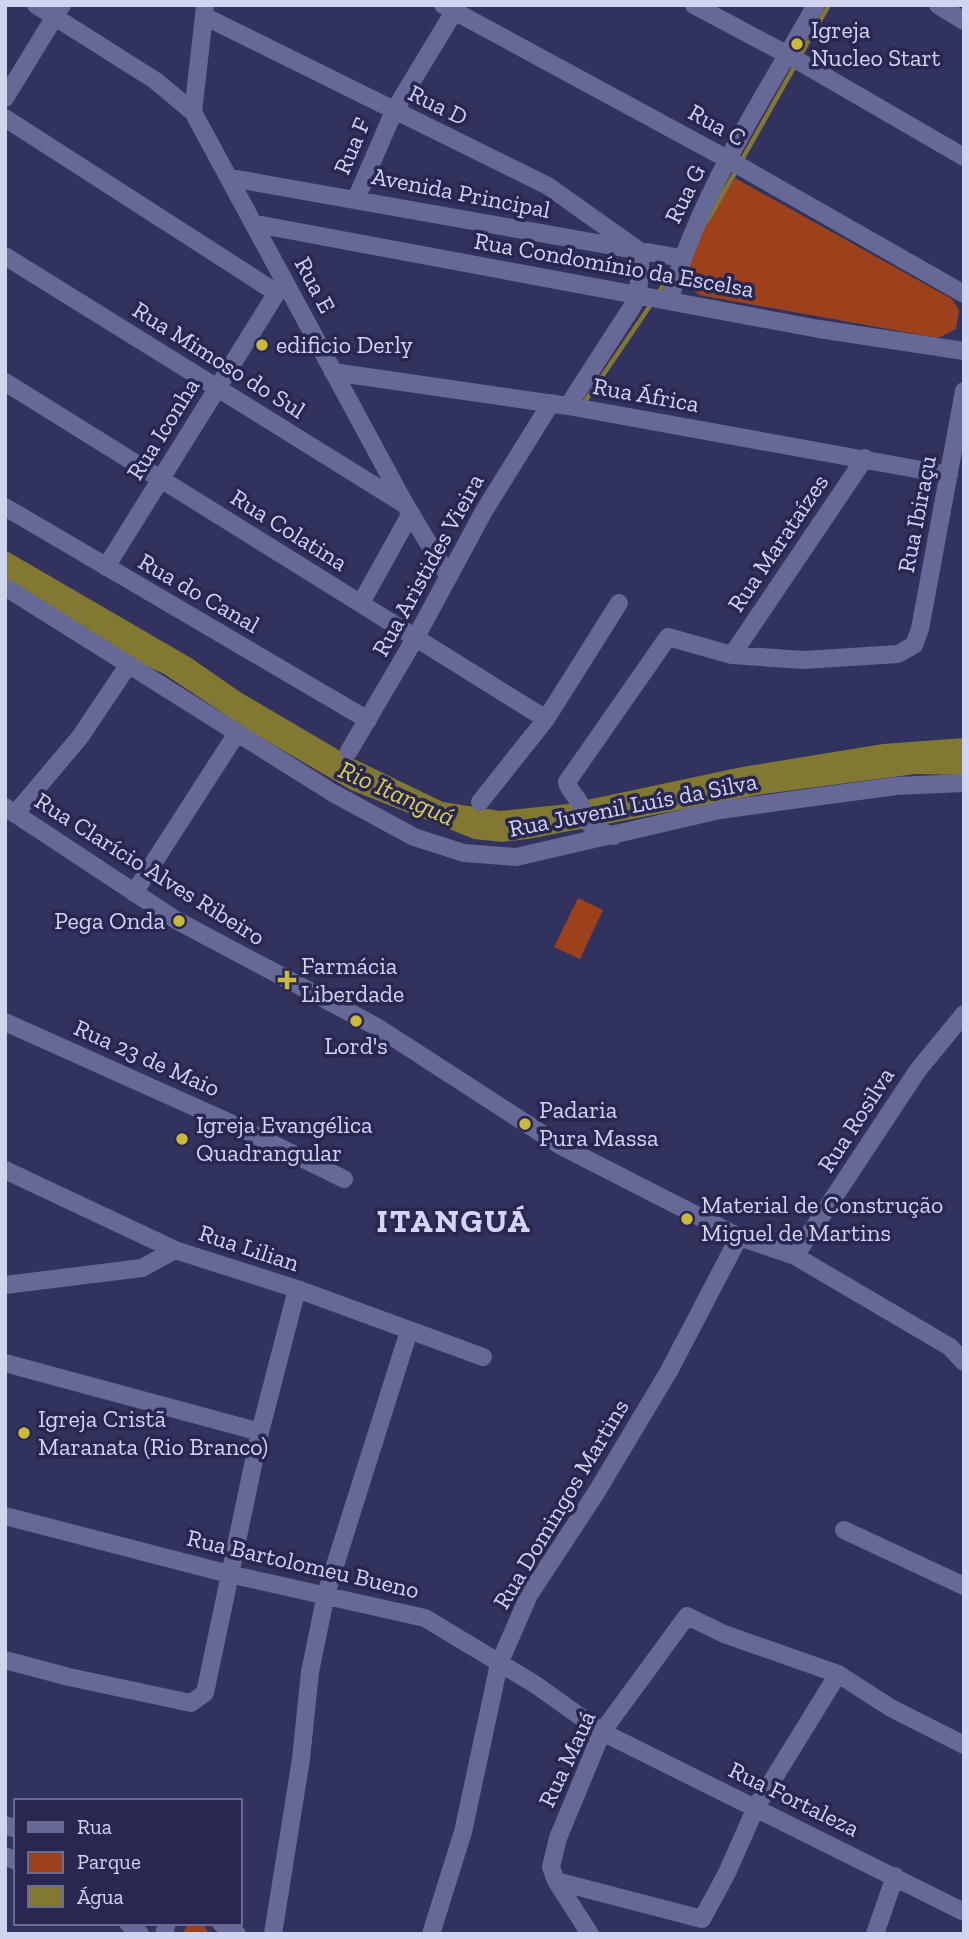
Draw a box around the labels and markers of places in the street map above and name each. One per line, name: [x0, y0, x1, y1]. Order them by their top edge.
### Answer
place label: Igreja Nucleo Start: [811, 15, 941, 72]
marker: Igreja Nucleo Start: [789, 36, 805, 52]
place label: edificio Derly: [276, 330, 414, 359]
marker: edificio Derly: [254, 337, 270, 353]
place label: Pega Onda: [54, 906, 165, 935]
marker: Pega Onda: [171, 913, 187, 929]
place label: Farmácia Liberdade: [301, 951, 404, 1008]
marker: Farmácia Liberdade: [279, 972, 295, 988]
marker: Lord's: [348, 1013, 364, 1029]
place label: Lord's: [324, 1031, 388, 1060]
place label: Padaria Pura Massa: [539, 1095, 659, 1152]
place label: Igreja Evangélica Quadrangular: [196, 1110, 373, 1167]
marker: Padaria Pura Massa: [517, 1116, 533, 1132]
marker: Igreja Evangélica Quadrangular: [174, 1131, 190, 1147]
place label: Material de Construção Miguel de Martins: [701, 1190, 943, 1247]
marker: Material de Construção Miguel de Martins: [679, 1211, 695, 1227]
place label: Igreja Cristã Maranata (Rio Branco): [38, 1404, 268, 1461]
marker: Igreja Cristã Maranata (Rio Branco): [16, 1425, 32, 1441]

